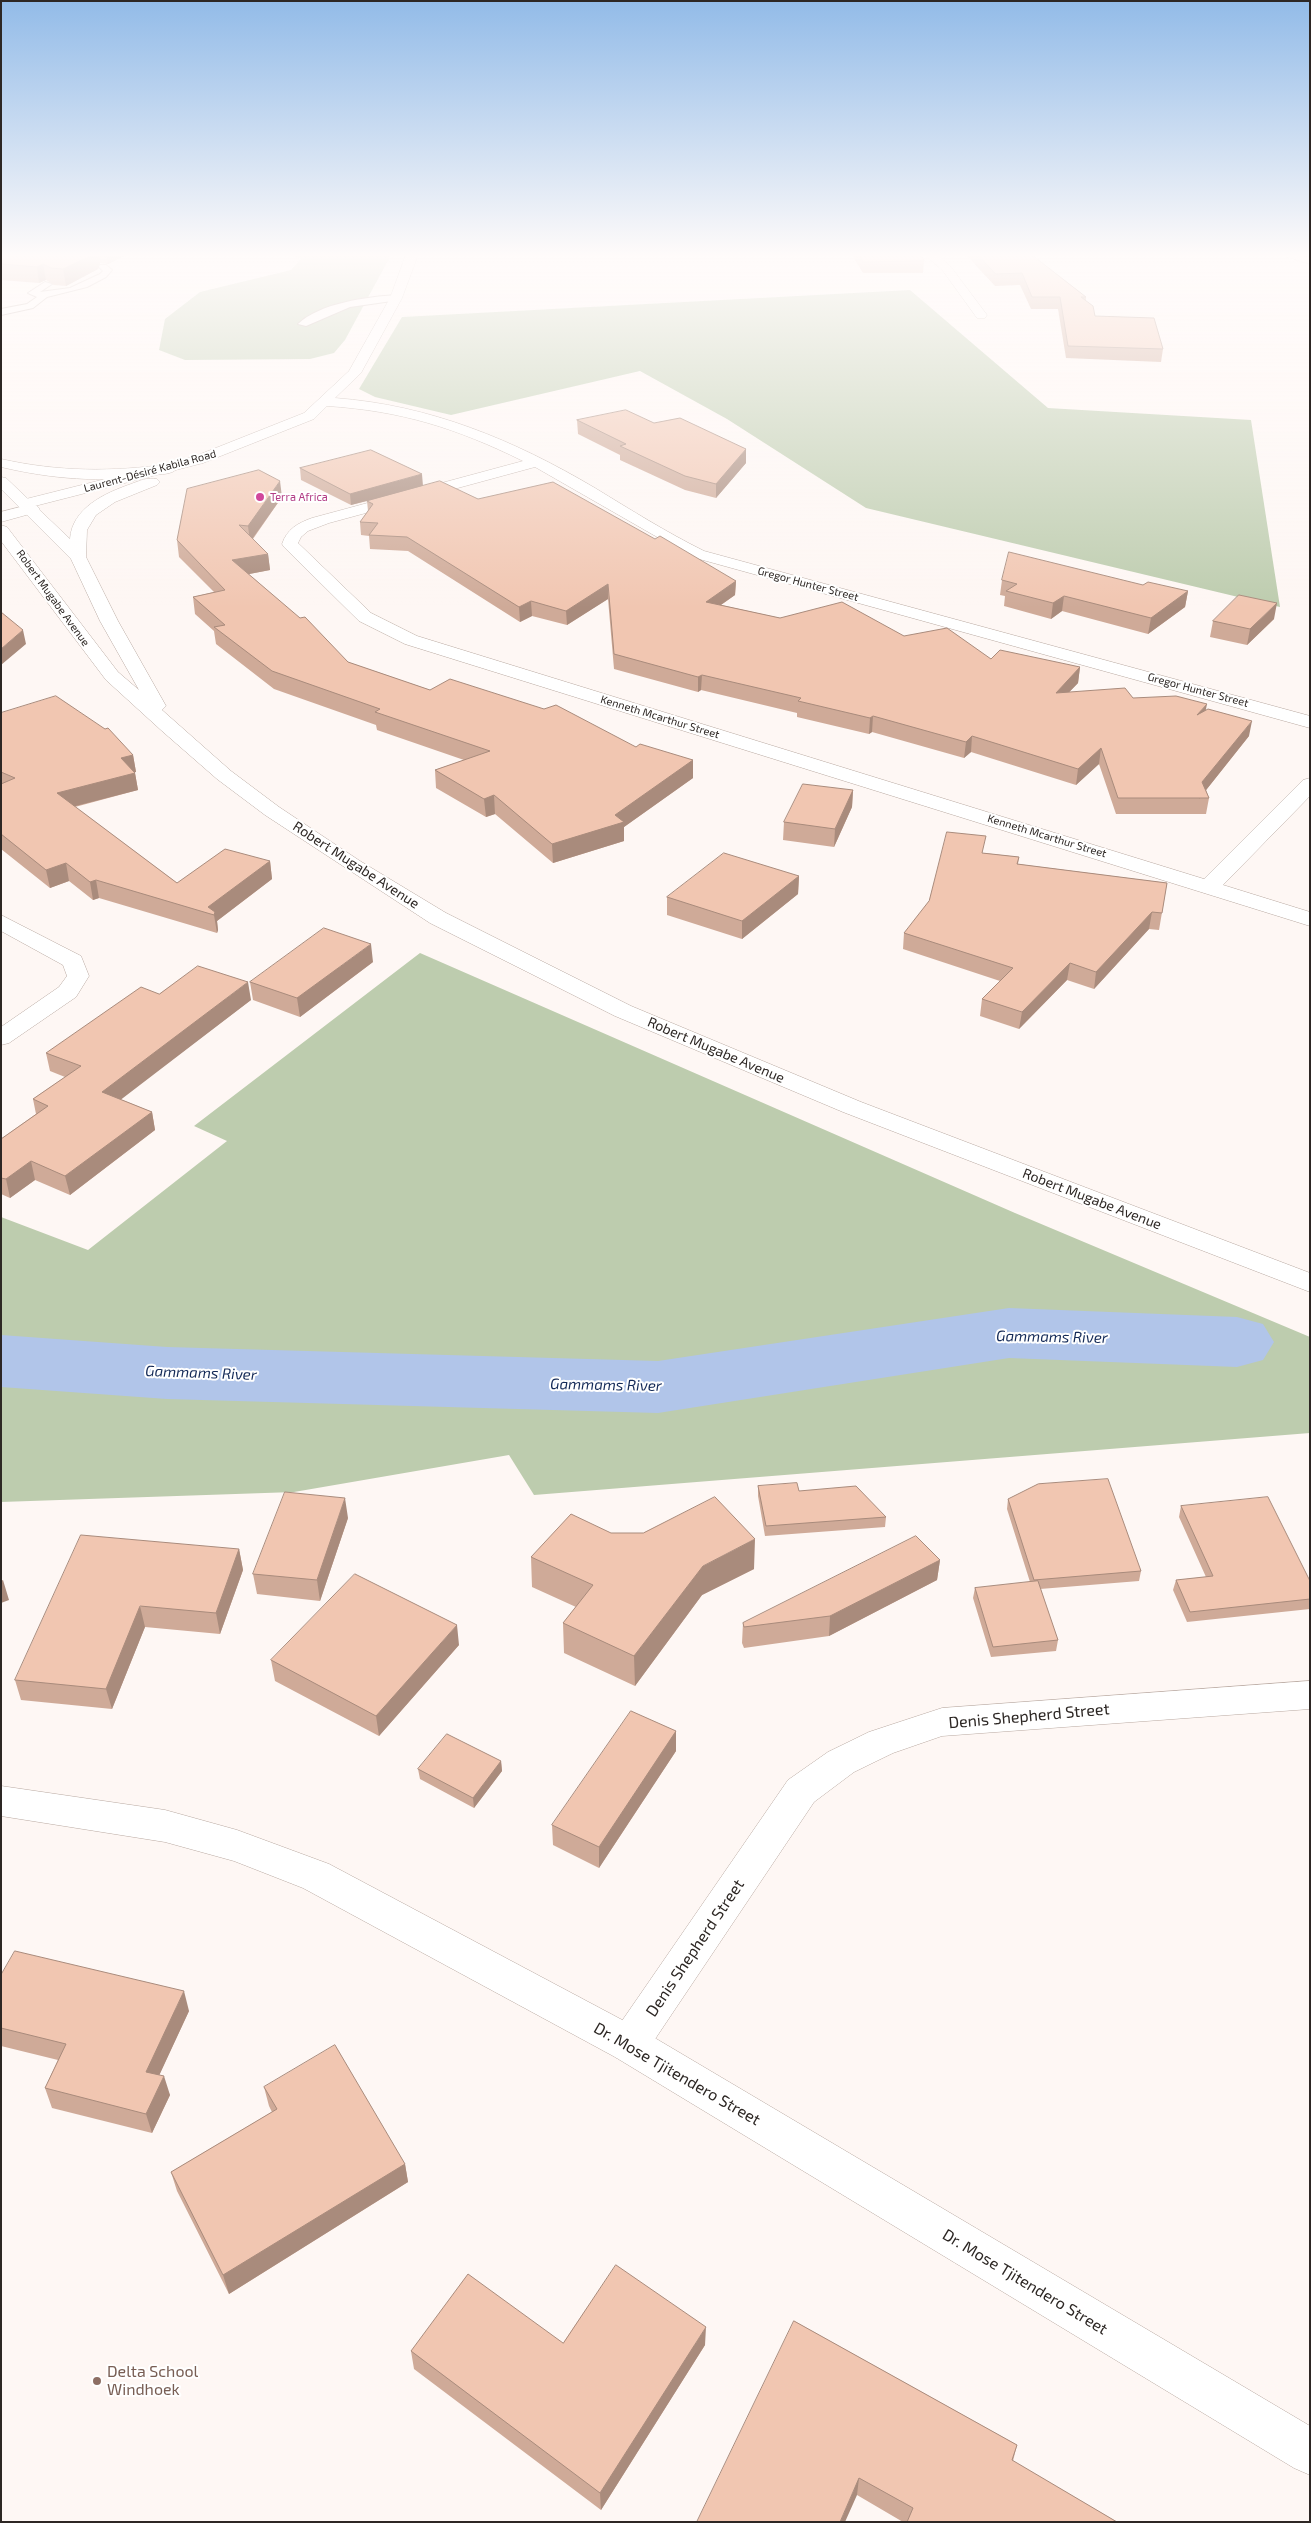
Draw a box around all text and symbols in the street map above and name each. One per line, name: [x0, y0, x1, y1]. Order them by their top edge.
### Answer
street label: Laurent-Désiré Kabila Road: [82, 447, 218, 495]
place label: Terra Africa: [270, 490, 328, 504]
marker: Terra Africa: [254, 491, 266, 503]
street label: Robert Mugabe Avenue: [14, 547, 92, 649]
street label: Gregor Hunter Street: [756, 564, 860, 604]
street label: Gregor Hunter Street: [1146, 670, 1250, 710]
street label: Kenneth Mcarthur Street: [599, 693, 721, 741]
street label: Kenneth Mcarthur Street: [986, 812, 1108, 860]
street label: Robert Mugabe Avenue: [290, 818, 422, 912]
street label: Robert Mugabe Avenue: [645, 1013, 787, 1087]
street label: Robert Mugabe Avenue: [1020, 1165, 1164, 1233]
water label: Gammams River: [996, 1327, 1108, 1347]
water label: Gammams River: [145, 1362, 257, 1384]
water label: Gammams River: [550, 1375, 662, 1395]
street label: Denis Shepherd Street: [948, 1699, 1110, 1733]
street label: Denis Shepherd Street: [642, 1876, 748, 2020]
street label: Dr. Mose Tjitendero Street: [590, 2018, 764, 2130]
street label: Dr. Mose Tjitendero Street: [939, 2225, 1111, 2339]
place label: Delta School Windhoek: [107, 2362, 198, 2400]
marker: Delta School Windhoek: [91, 2375, 103, 2387]

